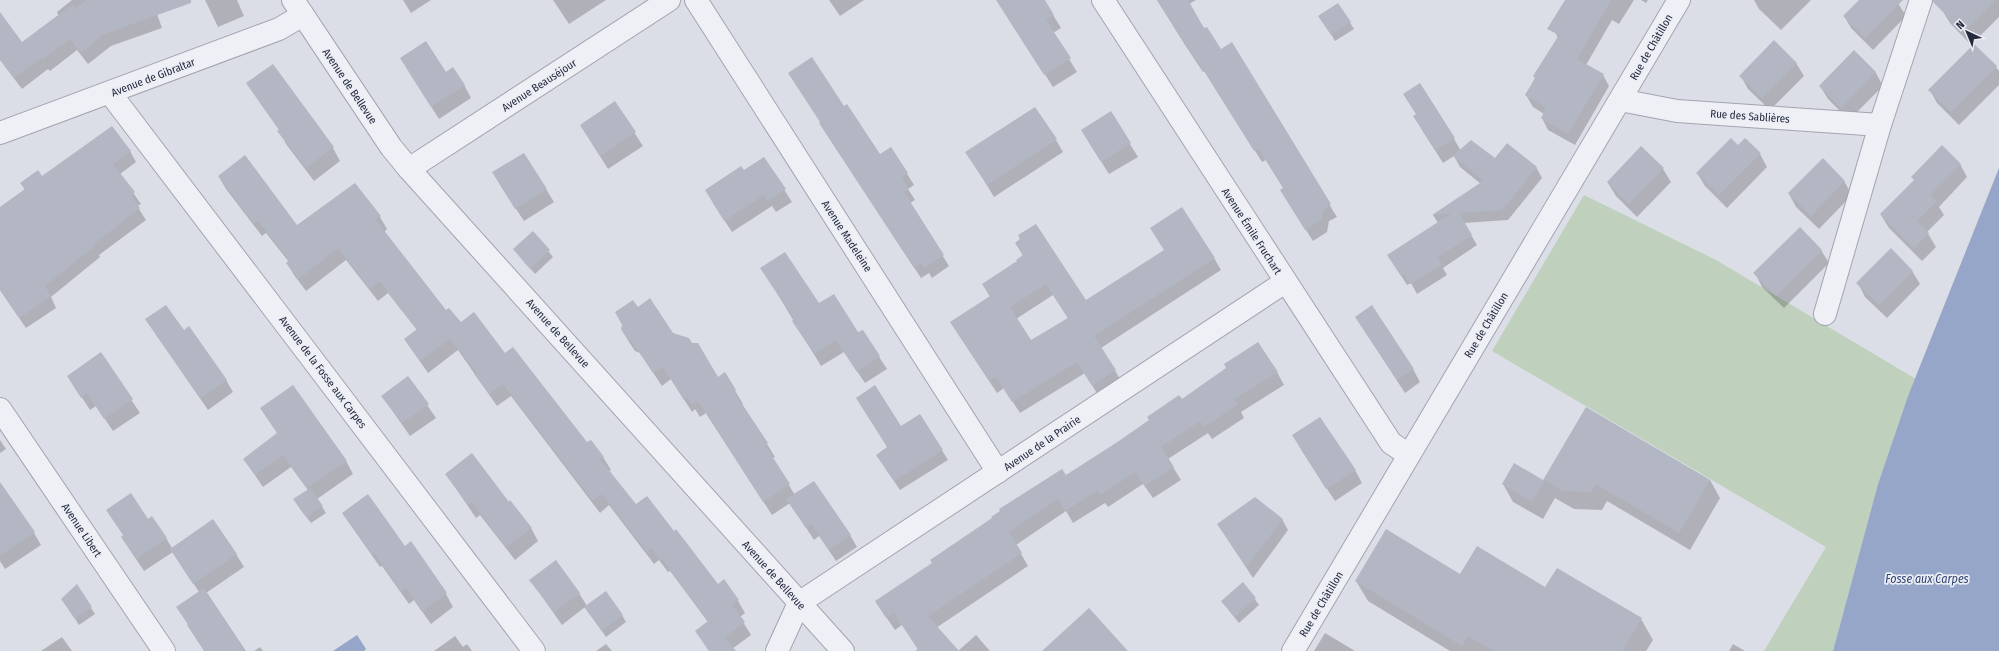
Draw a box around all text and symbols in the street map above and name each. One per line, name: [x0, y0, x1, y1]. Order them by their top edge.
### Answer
street label: Rue de Châtillon: [1627, 12, 1676, 83]
north arrow: [1947, 12, 1987, 52]
text: N: [1954, 18, 1967, 32]
street label: Avenue de Bellevue: [320, 46, 380, 126]
street label: Avenue de Gibraltar: [109, 55, 197, 99]
street label: Avenue Beauséjour: [499, 56, 579, 114]
street label: Rue des Sablières: [1710, 107, 1791, 126]
street label: Avenue Émile Fruchart: [1219, 185, 1285, 277]
street label: Avenue Madeleine: [819, 198, 874, 274]
street label: Rue de Châtillon: [1462, 290, 1511, 360]
street label: Avenue de Bellevue: [523, 296, 592, 370]
street label: Avenue de la Fosse aux Carpes: [276, 314, 369, 431]
street label: Avenue de la Prairie: [1001, 413, 1083, 474]
street label: Avenue Libert: [59, 501, 105, 560]
street label: Avenue de Bellevue: [739, 538, 808, 612]
street label: Rue de Châtillon: [1297, 569, 1346, 639]
water label: Fosse aux Carpes: [1885, 572, 1969, 586]

